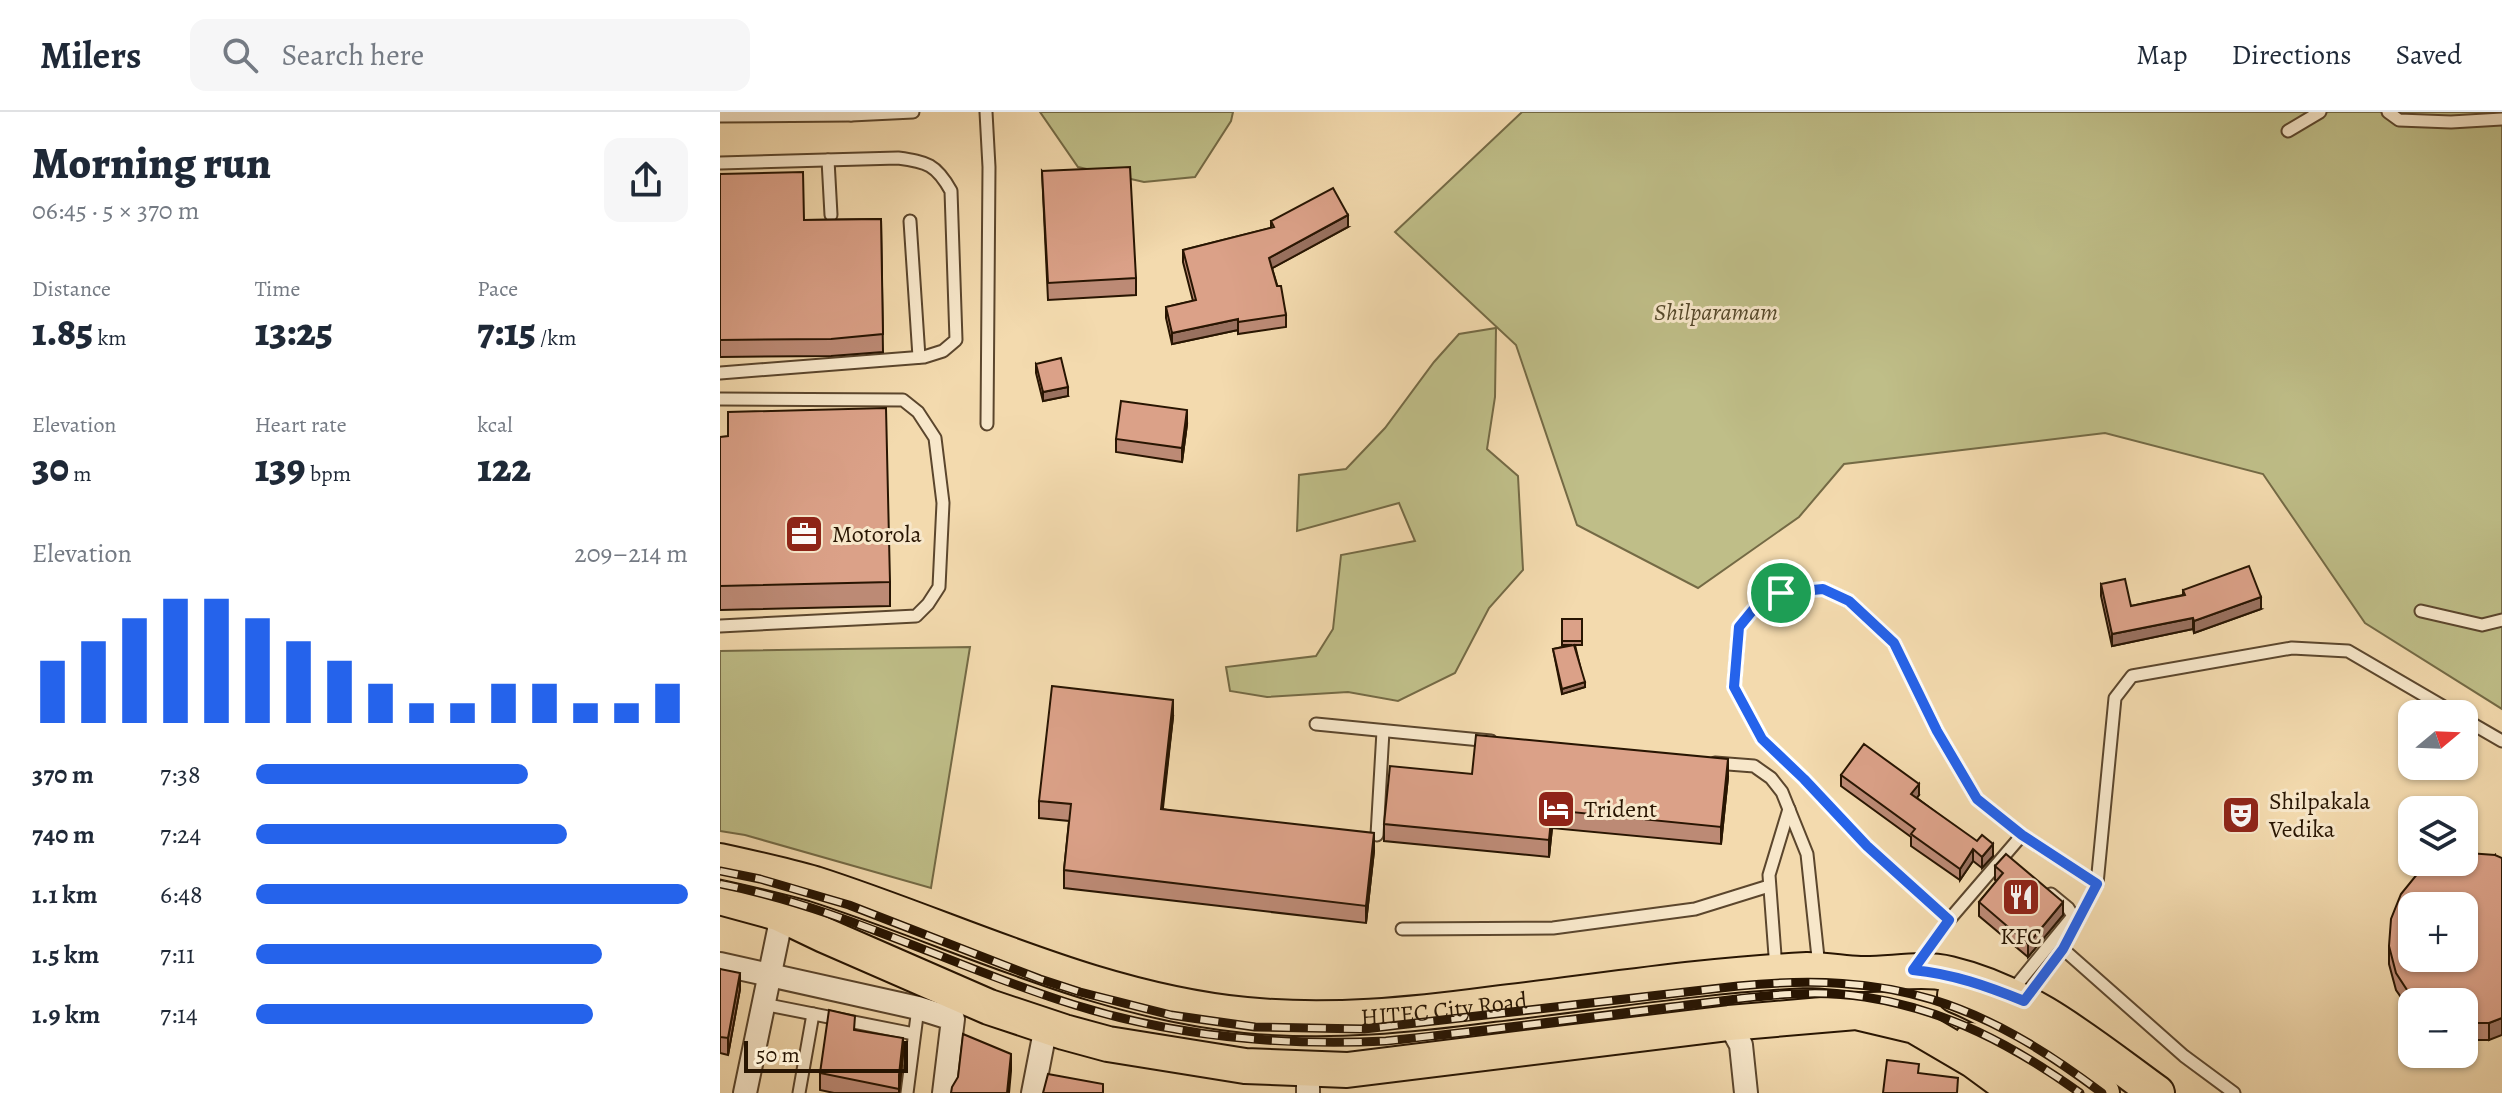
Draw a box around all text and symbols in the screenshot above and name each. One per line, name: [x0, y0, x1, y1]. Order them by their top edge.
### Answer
search box: [190, 19, 750, 91]
text: Milers: [40, 29, 142, 81]
icon: search: [218, 33, 262, 77]
text: Search here: [282, 35, 424, 75]
text: Map: [2136, 36, 2187, 74]
text: Directions: [2231, 36, 2352, 74]
text: Saved: [2396, 36, 2462, 74]
text: Morning run: [32, 133, 271, 193]
button: share: [604, 138, 688, 222]
text: 06:45 · 5 × 370 m: [32, 193, 199, 228]
text: Distance: [32, 274, 111, 304]
text: Time: [255, 274, 300, 304]
text: Pace: [477, 274, 518, 304]
park label: Shilparamam: [1654, 296, 1778, 328]
text: 1.85: [32, 304, 93, 359]
text: 13:25: [255, 304, 333, 359]
text: 7:15: [477, 304, 536, 359]
text: km: [93, 323, 127, 353]
text: /km: [536, 323, 577, 353]
text: Elevation: [32, 410, 116, 440]
text: Heart rate: [255, 410, 347, 440]
text: kcal: [477, 410, 513, 440]
text: 30: [32, 440, 69, 495]
text: 139: [255, 440, 306, 495]
text: 122: [477, 440, 531, 495]
text: m: [69, 459, 92, 489]
text: bpm: [306, 459, 351, 489]
office icon: Motorola: [783, 513, 825, 555]
place label: Motorola: [832, 518, 922, 550]
text: Elevation: [32, 536, 132, 571]
text: 209–214 m: [574, 536, 688, 571]
pin: [1747, 559, 1815, 627]
icon: arrive: [1759, 571, 1803, 615]
north arrow: [2398, 700, 2478, 780]
map controls: [2398, 700, 2478, 1068]
text: 370 m: [32, 757, 94, 792]
text: 7:38: [160, 757, 201, 792]
place label: Shilpakala Vedika: [2268, 785, 2371, 845]
hotel icon: Trident: [1535, 788, 1577, 830]
place label: Trident: [1584, 793, 1657, 825]
theatre icon: Shilpakala Vedika: [2220, 794, 2262, 836]
button: layers: [2398, 796, 2478, 876]
text: 740 m: [32, 817, 95, 852]
text: 7:24: [160, 817, 201, 852]
restaurant icon: KFC: [2000, 876, 2042, 918]
text: 1.1 km: [32, 877, 98, 912]
text: 6:48: [160, 877, 203, 912]
button: +: [2398, 892, 2478, 972]
place label: KFC: [2000, 920, 2042, 952]
text: 1.5 km: [32, 937, 99, 972]
text: 7:11: [160, 937, 195, 972]
street label: HITEC City Road: [1360, 984, 1529, 1033]
button: −: [2398, 988, 2478, 1068]
text: 1.9 km: [32, 997, 100, 1032]
text: 7:14: [160, 997, 198, 1032]
scale bar: [744, 1037, 908, 1073]
text: 50 m: [756, 1040, 800, 1070]

